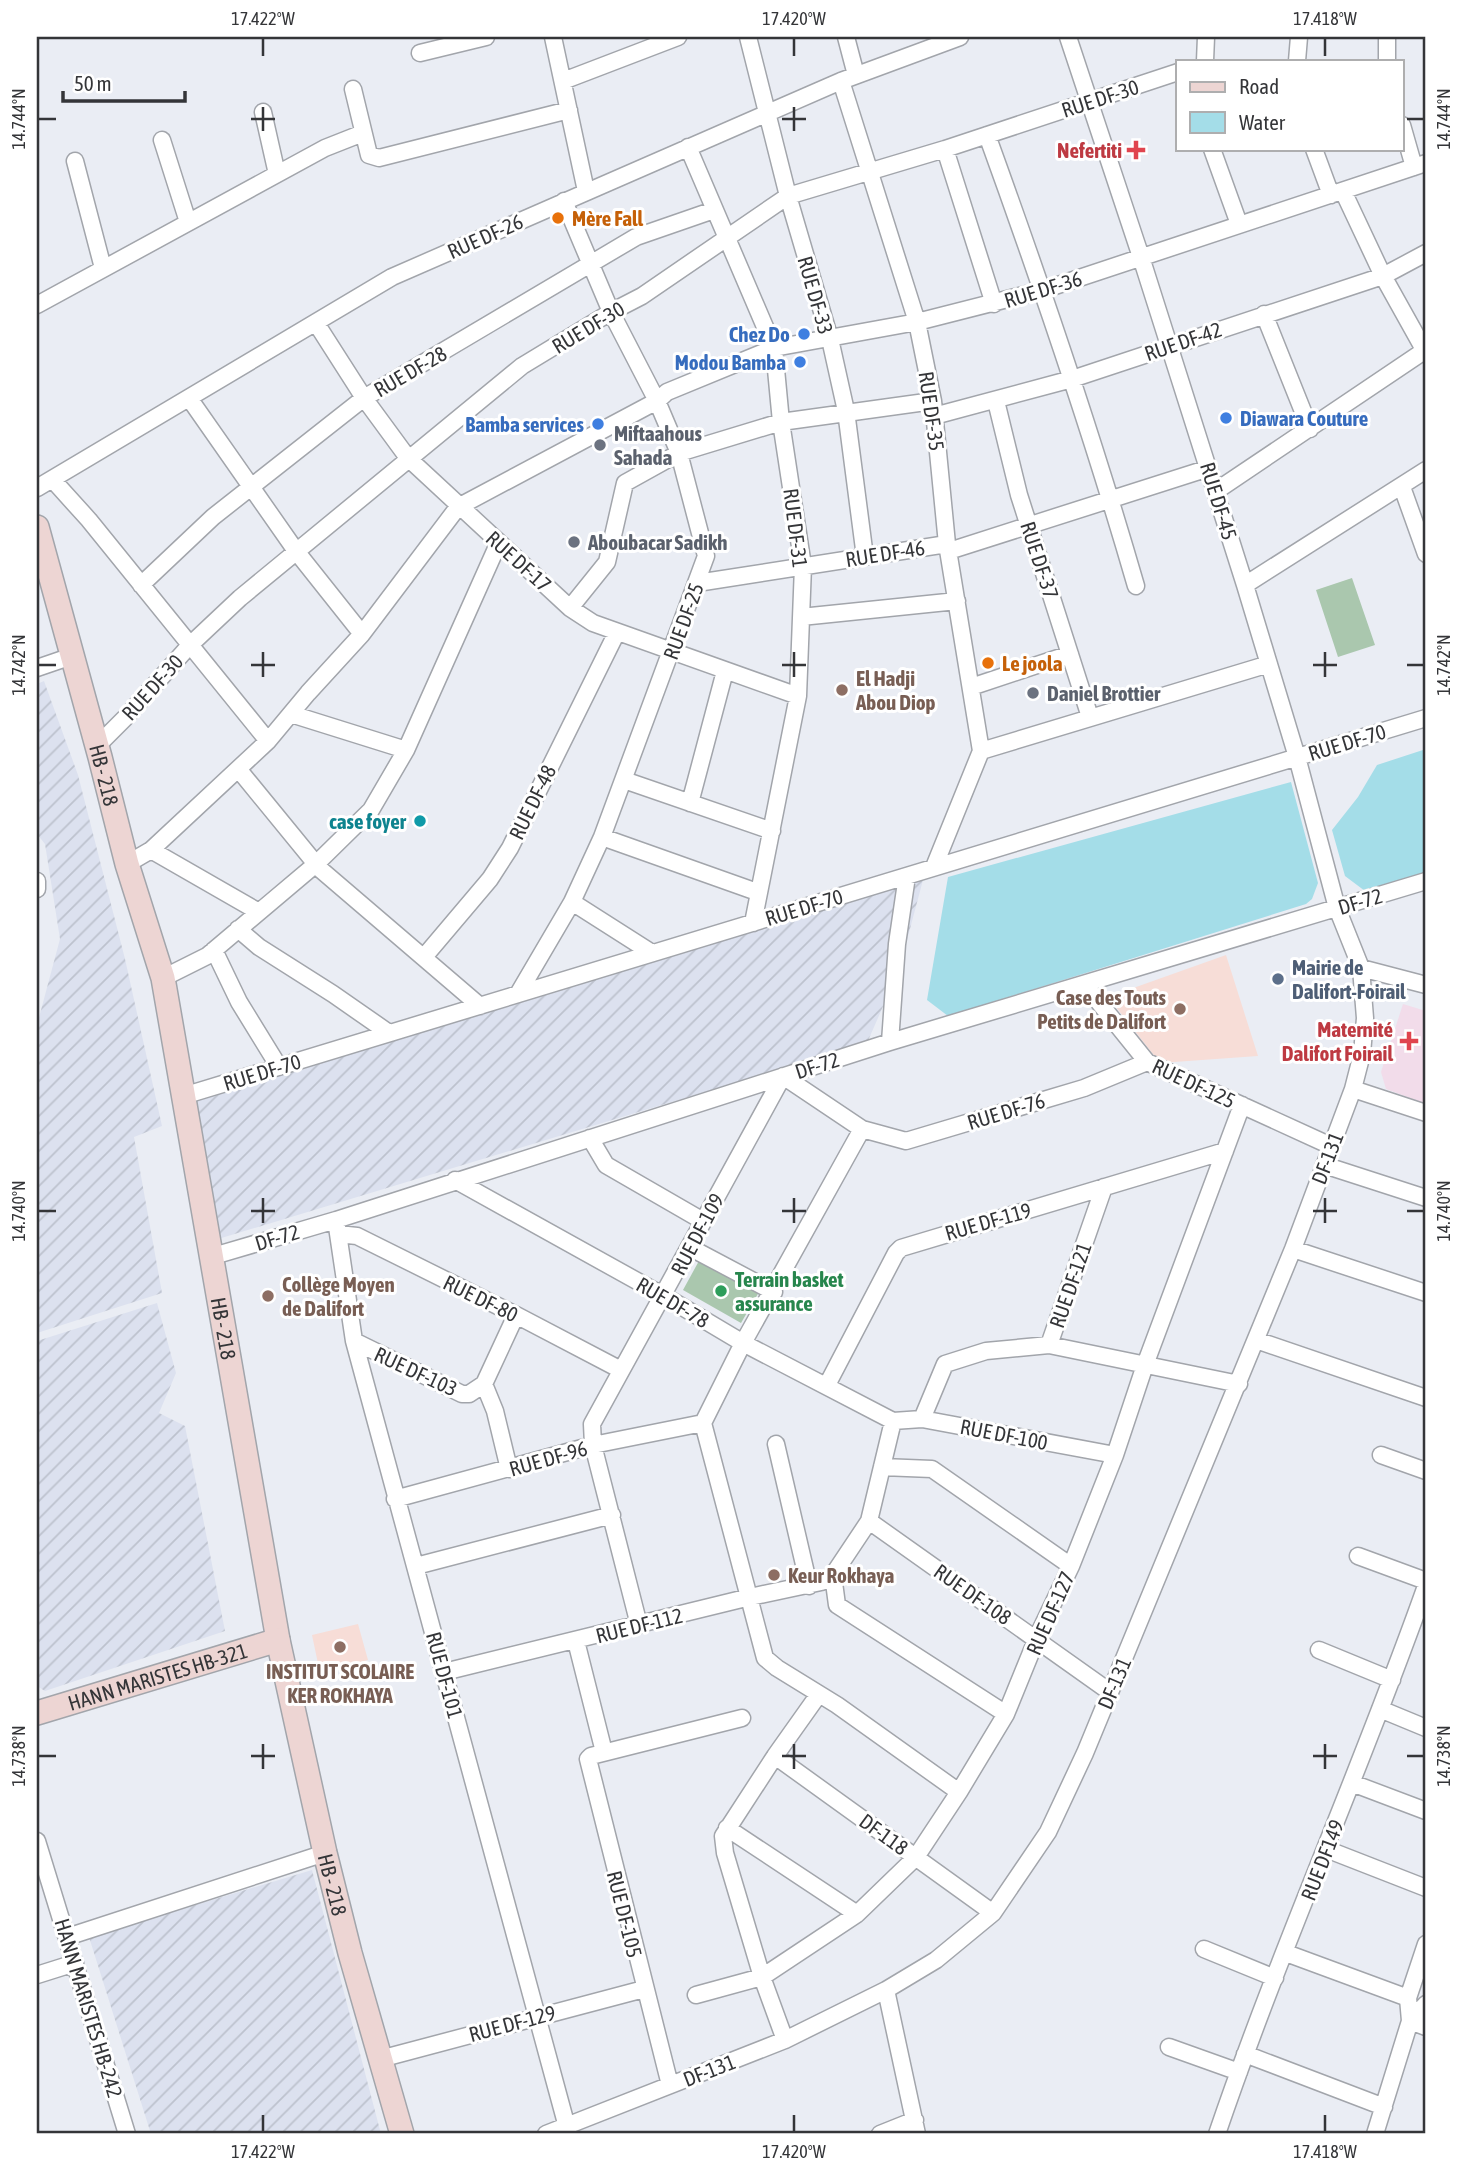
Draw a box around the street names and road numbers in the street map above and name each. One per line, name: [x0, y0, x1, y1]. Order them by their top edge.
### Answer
street label: RUE DF-30: [1058, 74, 1142, 122]
street label: RUE DF-26: [444, 209, 527, 263]
street label: RUE DF-33: [793, 253, 839, 337]
street label: RUE DF-36: [1001, 266, 1085, 312]
street label: RUE DF-30: [548, 296, 629, 358]
street label: RUE DF-42: [1141, 317, 1225, 365]
street label: RUE DF-28: [369, 341, 451, 401]
street label: RUE DF-35: [915, 370, 949, 452]
street label: RUE DF-45: [1196, 459, 1242, 543]
street label: RUE DF-31: [779, 487, 813, 569]
street label: RUE DF-37: [1016, 518, 1064, 602]
street label: RUE DF-17: [482, 526, 556, 596]
street label: RUE DF-46: [844, 535, 926, 571]
street label: RUE DF-25: [658, 579, 708, 663]
street label: RUE DF-30: [116, 649, 188, 725]
street label: RUE DF-70: [1305, 719, 1389, 765]
street label: HB - 218: [85, 741, 124, 808]
street label: RUE DF-48: [504, 761, 560, 843]
street label: DF-72: [1335, 883, 1385, 919]
street label: RUE DF-70: [762, 884, 846, 930]
street label: DF-72: [792, 1047, 842, 1083]
street label: RUE DF-70: [220, 1049, 304, 1095]
street label: RUE DF-125: [1149, 1053, 1239, 1113]
street label: RUE DF-76: [964, 1088, 1048, 1134]
street label: DF-131: [1306, 1128, 1348, 1188]
street label: RUE DF-109: [666, 1189, 728, 1279]
street label: RUE DF-119: [942, 1197, 1034, 1245]
street label: DF-72: [252, 1219, 302, 1255]
street label: RUE DF-121: [1044, 1239, 1096, 1331]
street label: RUE DF-80: [440, 1270, 522, 1326]
street label: RUE DF-78: [632, 1272, 714, 1332]
street label: HB - 218: [207, 1295, 241, 1362]
street label: RUE DF-103: [371, 1341, 461, 1401]
street label: RUE DF-100: [958, 1414, 1050, 1454]
street label: RUE DF-96: [506, 1435, 590, 1481]
street label: RUE DF-108: [930, 1559, 1016, 1629]
street label: RUE DF-127: [1021, 1568, 1079, 1658]
street label: RUE DF-112: [593, 1603, 685, 1647]
street label: RUE DF-101: [422, 1629, 468, 1721]
street label: HANN MARISTES HB-321: [65, 1638, 250, 1715]
street label: DF-131: [1092, 1653, 1136, 1713]
street label: DF-118: [855, 1808, 913, 1860]
street label: RUE DF149: [1296, 1816, 1348, 1904]
street label: HB - 218: [314, 1851, 352, 1918]
street label: RUE DF-105: [603, 1868, 647, 1960]
street label: HANN MARISTES HB-242: [50, 1916, 128, 2100]
street label: RUE DF-129: [466, 2000, 558, 2046]
street label: DF-131: [679, 2049, 739, 2091]

